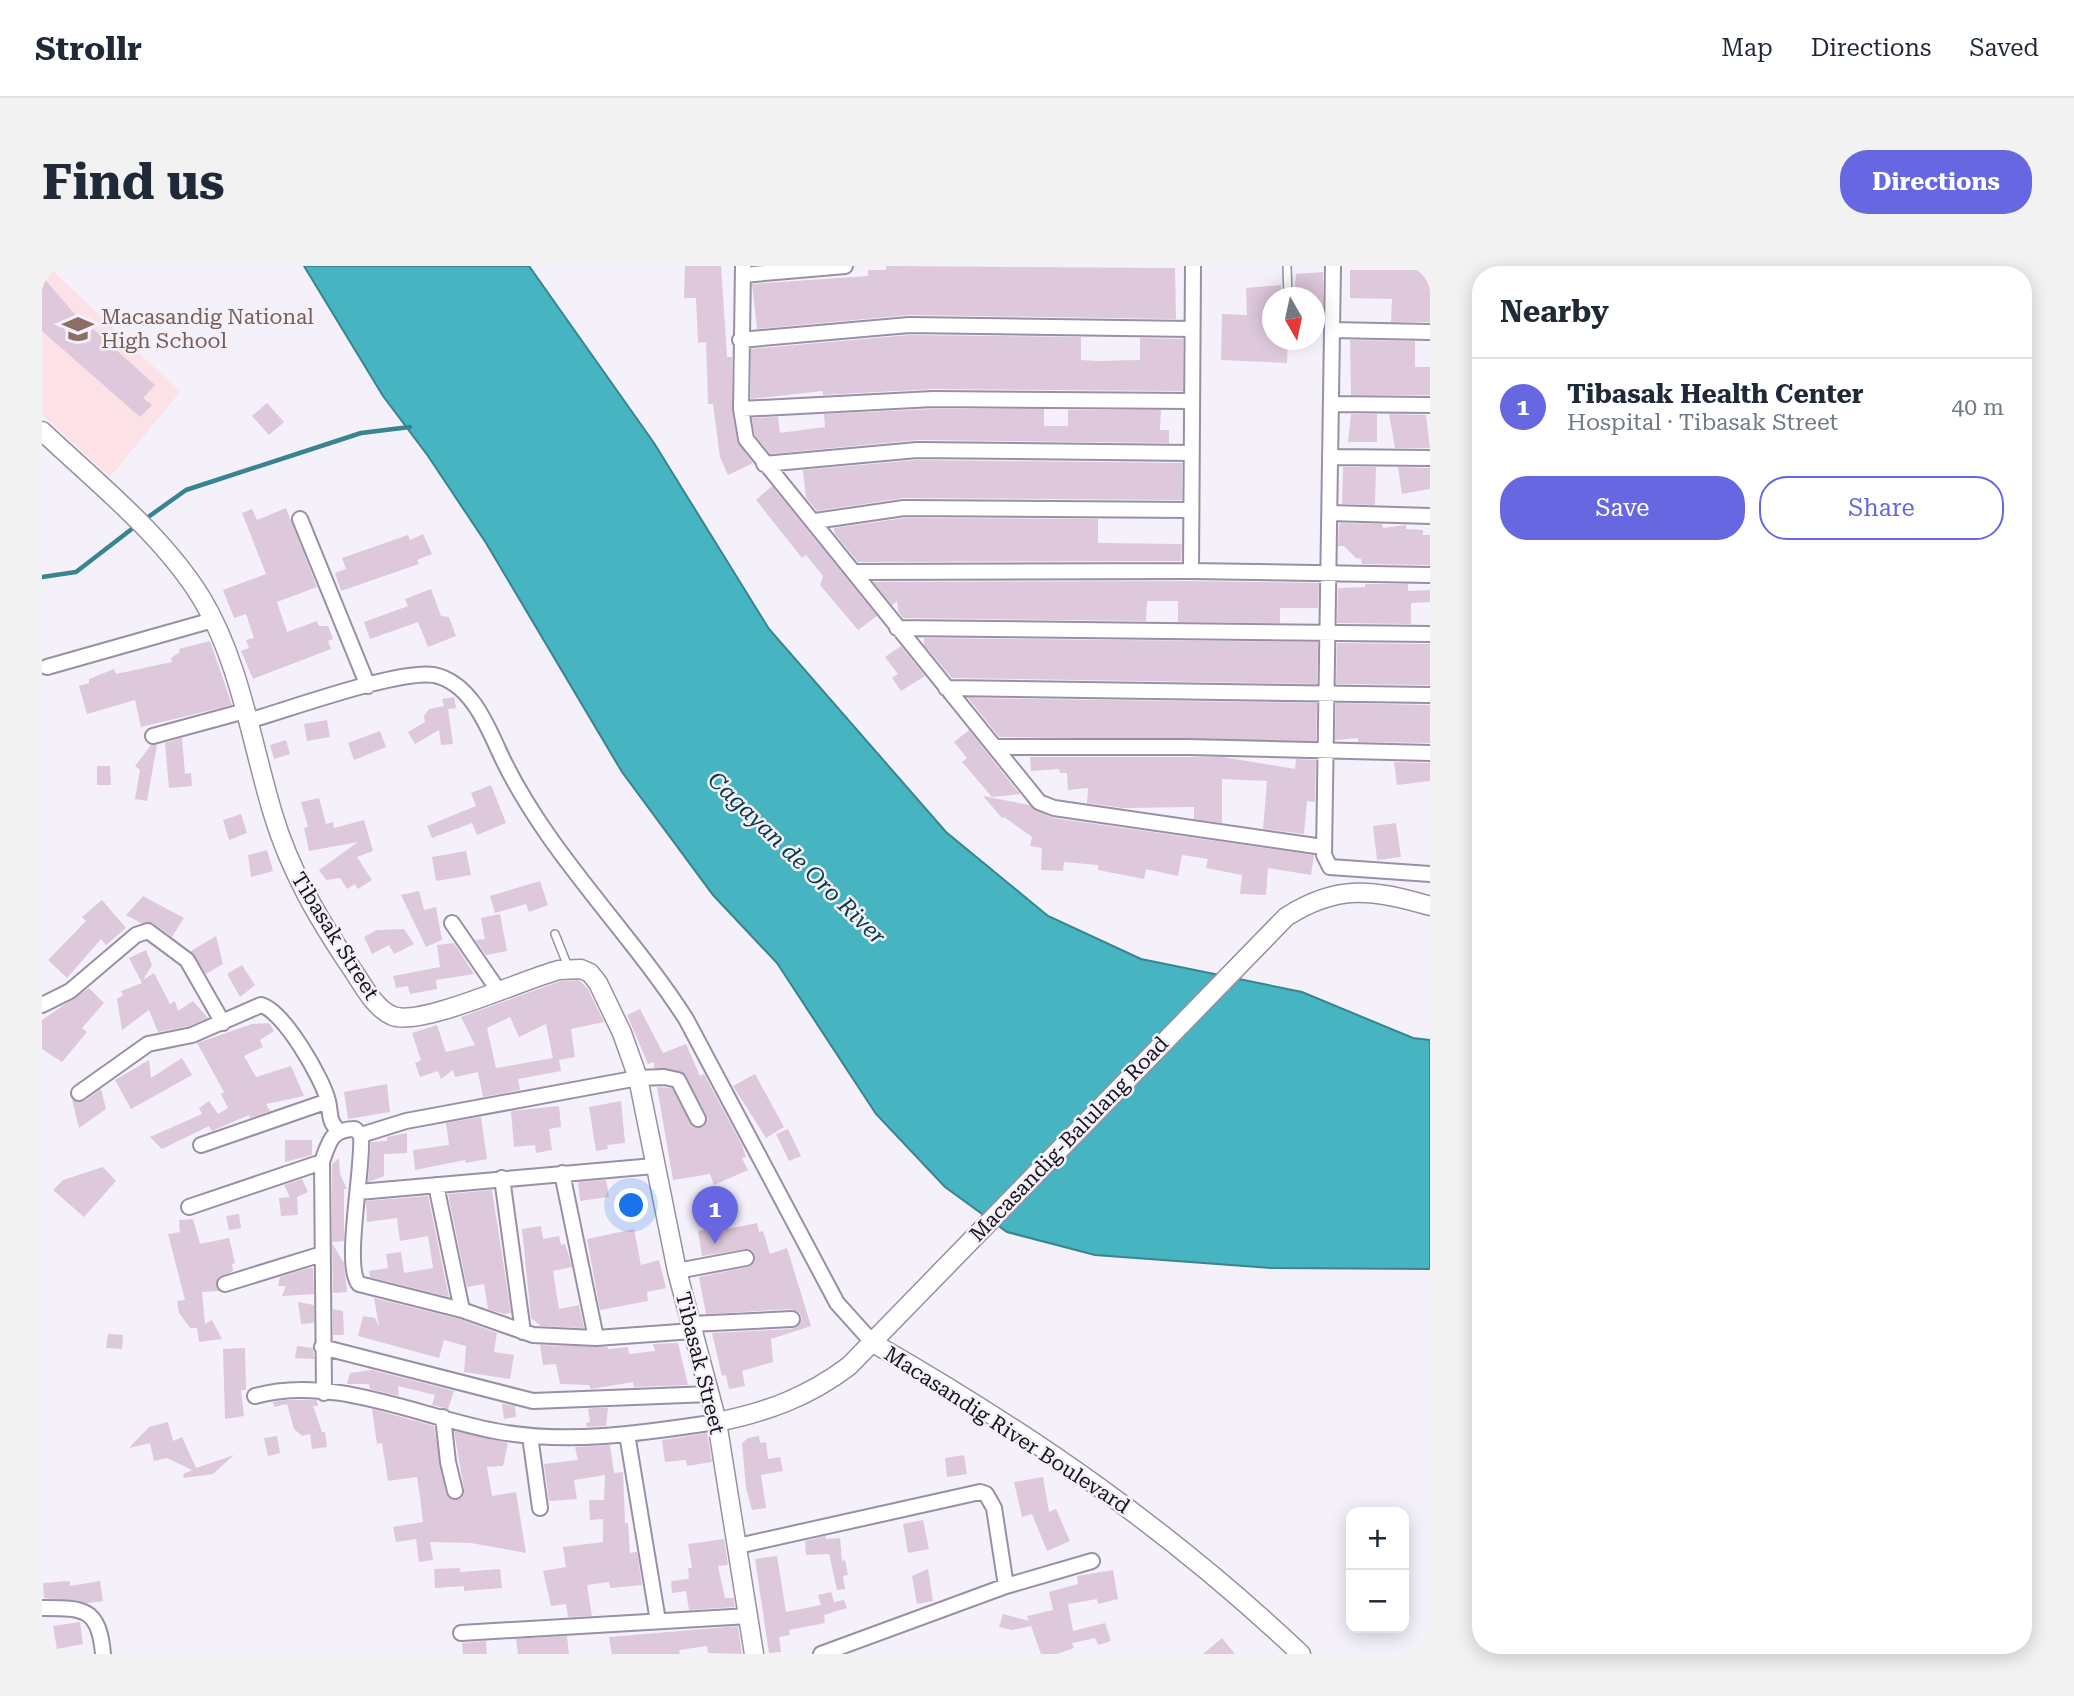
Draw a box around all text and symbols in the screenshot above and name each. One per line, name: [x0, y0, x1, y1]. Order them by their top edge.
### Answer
text: Strollr: [35, 29, 142, 68]
text: Map: [1721, 34, 1773, 62]
text: Directions: [1811, 34, 1931, 62]
text: Saved: [1969, 34, 2039, 62]
button: Directions: [1840, 150, 2032, 214]
text: Find us: [42, 154, 225, 211]
north arrow: [1262, 287, 1325, 350]
text: Nearby: [1500, 294, 1609, 329]
place label: Macasandig National High School: [101, 305, 314, 353]
school or university icon: Macasandig National High School: [61, 312, 95, 346]
text: Tibasak Health Center: [1567, 379, 1864, 409]
text: 1: [1517, 394, 1529, 421]
text: 40 m: [1951, 394, 2004, 421]
text: Hospital · Tibasak Street: [1567, 409, 1838, 436]
button: Save: [1500, 476, 1745, 540]
button: Share: [1759, 476, 2004, 540]
water label: Cagayan de Oro River: [702, 766, 891, 951]
street label: Tibasak Street: [286, 868, 384, 1004]
street label: Macasandig-Balulang Road: [965, 1031, 1174, 1246]
pin: 1: [692, 1186, 738, 1244]
your location: [614, 1188, 648, 1222]
street label: Tibasak Street: [671, 1289, 729, 1437]
street label: Macasandig River Boulevard: [880, 1342, 1135, 1519]
map controls: [1346, 1507, 1409, 1633]
button: +: [1346, 1507, 1409, 1570]
button: −: [1346, 1570, 1409, 1633]

